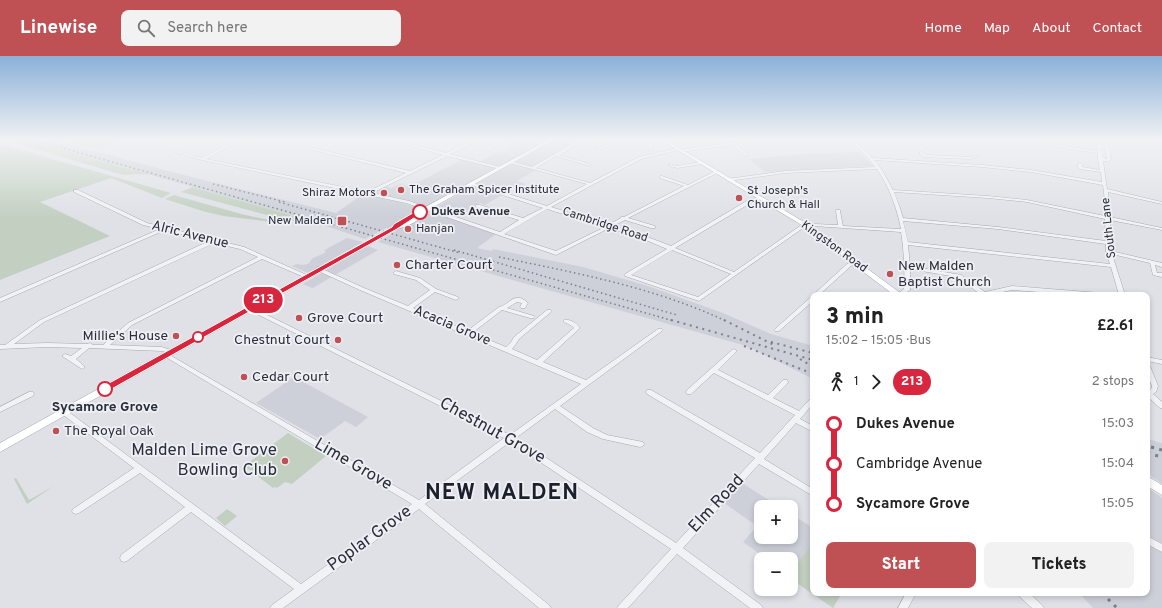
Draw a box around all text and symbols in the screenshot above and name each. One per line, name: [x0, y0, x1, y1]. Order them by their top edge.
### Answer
search box: [121, 10, 401, 46]
text: Linewise: [20, 16, 97, 40]
icon: search: [135, 17, 157, 39]
text: Search here: [167, 19, 247, 38]
text: Home: [925, 20, 962, 37]
text: Map: [984, 20, 1010, 37]
text: About: [1032, 20, 1071, 37]
text: Contact: [1093, 20, 1142, 37]
place label: The Graham Spicer Institute: [409, 182, 560, 198]
place label: St Joseph's Church & Hall: [747, 183, 820, 213]
place label: Shiraz Motors: [302, 185, 376, 201]
marker: The Graham Spicer Institute: [396, 185, 406, 195]
marker: Shiraz Motors: [379, 188, 389, 198]
marker: St Joseph's Church & Hall: [734, 193, 744, 203]
street label: South Lane: [1098, 197, 1120, 259]
marker: Dukes Avenue: [412, 204, 428, 220]
place label: Dukes Avenue: [431, 204, 510, 220]
street label: Cambridge Road: [560, 204, 650, 246]
place label: New Malden: [268, 213, 333, 229]
marker: New Malden: [336, 215, 348, 227]
street label: Alric Avenue: [150, 217, 230, 253]
street label: Kingston Road: [798, 217, 870, 277]
place label: Hanjan: [416, 221, 454, 237]
marker: Hanjan: [403, 224, 413, 234]
place label: Charter Court: [405, 257, 493, 274]
place label: New Malden Baptist Church: [898, 258, 991, 291]
marker: Charter Court: [392, 260, 402, 270]
marker: New Malden Baptist Church: [885, 269, 895, 279]
line badge: 213: [240, 287, 286, 313]
text: 213: [252, 291, 274, 308]
street label: Acacia Grove: [411, 302, 493, 350]
text: 3 min: [826, 304, 884, 331]
place label: Grove Court: [307, 310, 383, 327]
marker: Grove Court: [294, 313, 304, 323]
text: £2.61: [1097, 317, 1134, 336]
place label: Millie's House: [82, 328, 168, 345]
marker: Millie's House: [171, 331, 181, 341]
unlabelled marker: [192, 331, 204, 343]
place label: Chestnut Court: [234, 332, 330, 349]
text: 15:02 – 15:05 · Bus: [826, 333, 931, 349]
marker: Chestnut Court: [333, 335, 343, 345]
place label: Cedar Court: [252, 369, 329, 386]
icon: walk: [826, 371, 848, 393]
icon: forward: [865, 371, 887, 393]
marker: Cedar Court: [239, 372, 249, 382]
text: 213: [901, 373, 923, 390]
text: 1: [854, 374, 859, 390]
text: 2 stops: [1092, 374, 1134, 390]
marker: Sycamore Grove: [97, 381, 113, 397]
street label: Chestnut Grove: [435, 393, 549, 469]
place label: Sycamore Grove: [52, 399, 158, 416]
text: Dukes Avenue: [856, 415, 955, 434]
text: 15:03: [1102, 416, 1134, 432]
place label: The Royal Oak: [64, 423, 154, 440]
marker: The Royal Oak: [51, 426, 61, 436]
street label: Lime Grove: [310, 434, 396, 496]
place label: Malden Lime Grove Bowling Club: [131, 440, 277, 482]
text: Cambridge Avenue: [856, 455, 982, 474]
marker: Malden Lime Grove Bowling Club: [280, 456, 290, 466]
text: 15:04: [1102, 456, 1134, 472]
street label: Elm Road: [684, 470, 750, 538]
district label: NEW MALDEN: [425, 480, 579, 507]
text: Sycamore Grove: [856, 495, 970, 514]
text: 15:05: [1102, 496, 1134, 512]
map controls: [754, 500, 798, 596]
button: +: [754, 500, 798, 544]
street label: Poplar Grove: [323, 501, 417, 577]
button: Start: [826, 542, 976, 588]
button: Tickets: [984, 542, 1134, 588]
button: −: [754, 552, 798, 596]

